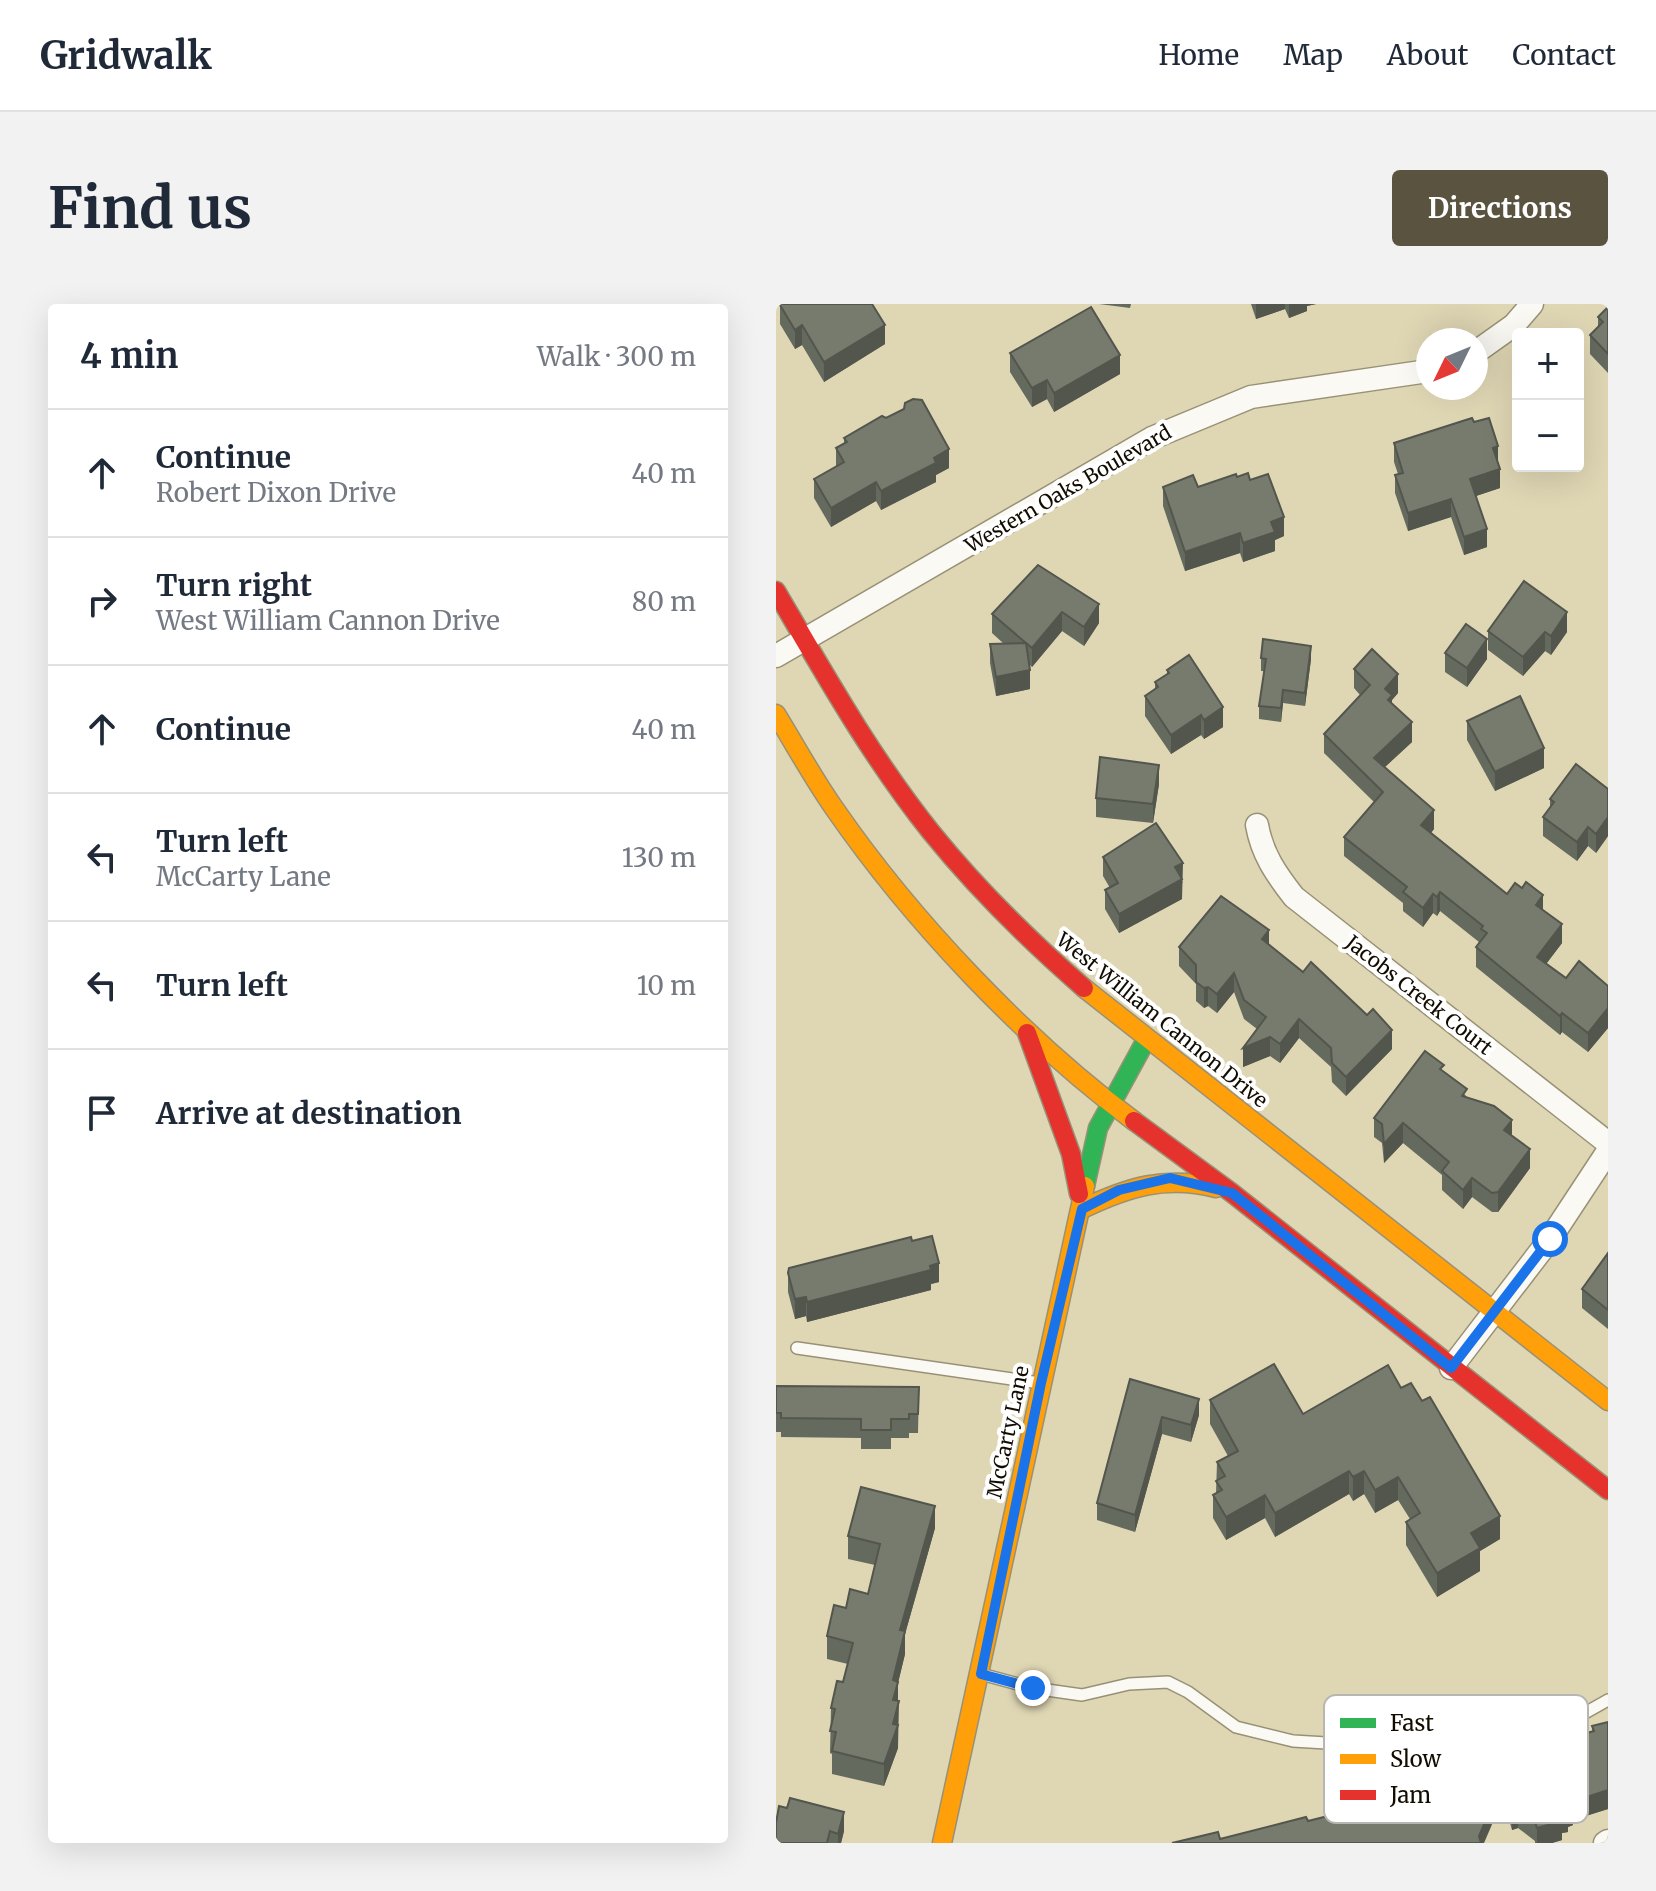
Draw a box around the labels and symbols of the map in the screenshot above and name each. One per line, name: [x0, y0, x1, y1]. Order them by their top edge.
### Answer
north arrow: [1416, 328, 1488, 400]
street label: Western Oaks Boulevard: [959, 419, 1175, 558]
street label: West William Cannon Drive: [1051, 926, 1273, 1113]
street label: Jacobs Creek Court: [1340, 929, 1498, 1060]
route start: [1532, 1221, 1568, 1257]
street label: McCarty Lane: [981, 1364, 1034, 1500]
route end: [1015, 1670, 1051, 1706]
legend: [1324, 1695, 1588, 1823]
text: Fast: [1390, 1709, 1434, 1737]
text: Slow: [1390, 1745, 1441, 1773]
text: Jam: [1389, 1781, 1431, 1809]

